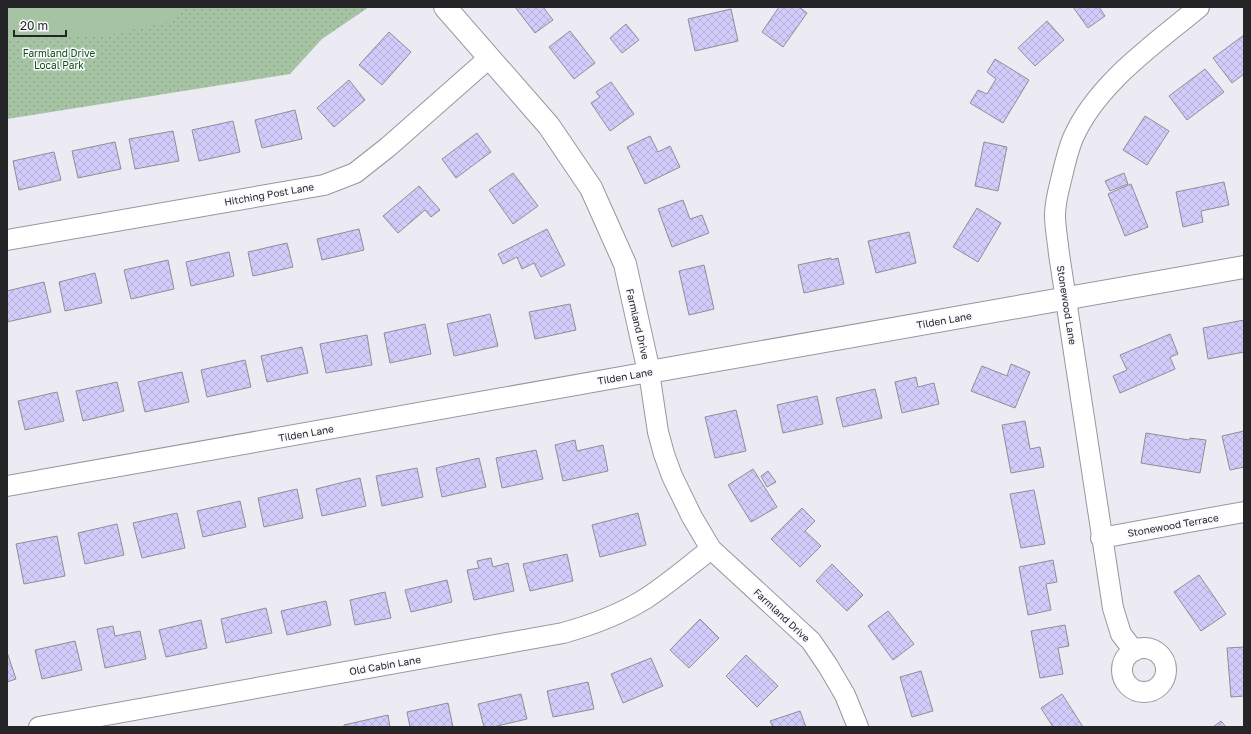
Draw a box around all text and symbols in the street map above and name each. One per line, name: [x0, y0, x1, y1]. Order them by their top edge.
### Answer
scale bar: [14, 12, 66, 38]
text: 20 m: [20, 18, 48, 33]
park label: Farmland Drive Local Park: [23, 47, 95, 71]
street label: Hitching Post Lane: [223, 180, 315, 208]
street label: Stonewood Lane: [1055, 264, 1079, 346]
street label: Farmland Drive: [624, 287, 652, 361]
street label: Tilden Lane: [915, 309, 973, 331]
street label: Tilden Lane: [596, 365, 654, 387]
street label: Tilden Lane: [277, 422, 335, 444]
street label: Stonewood Terrace: [1126, 511, 1220, 539]
street label: Farmland Drive: [751, 586, 813, 644]
street label: Old Cabin Lane: [348, 653, 422, 677]

